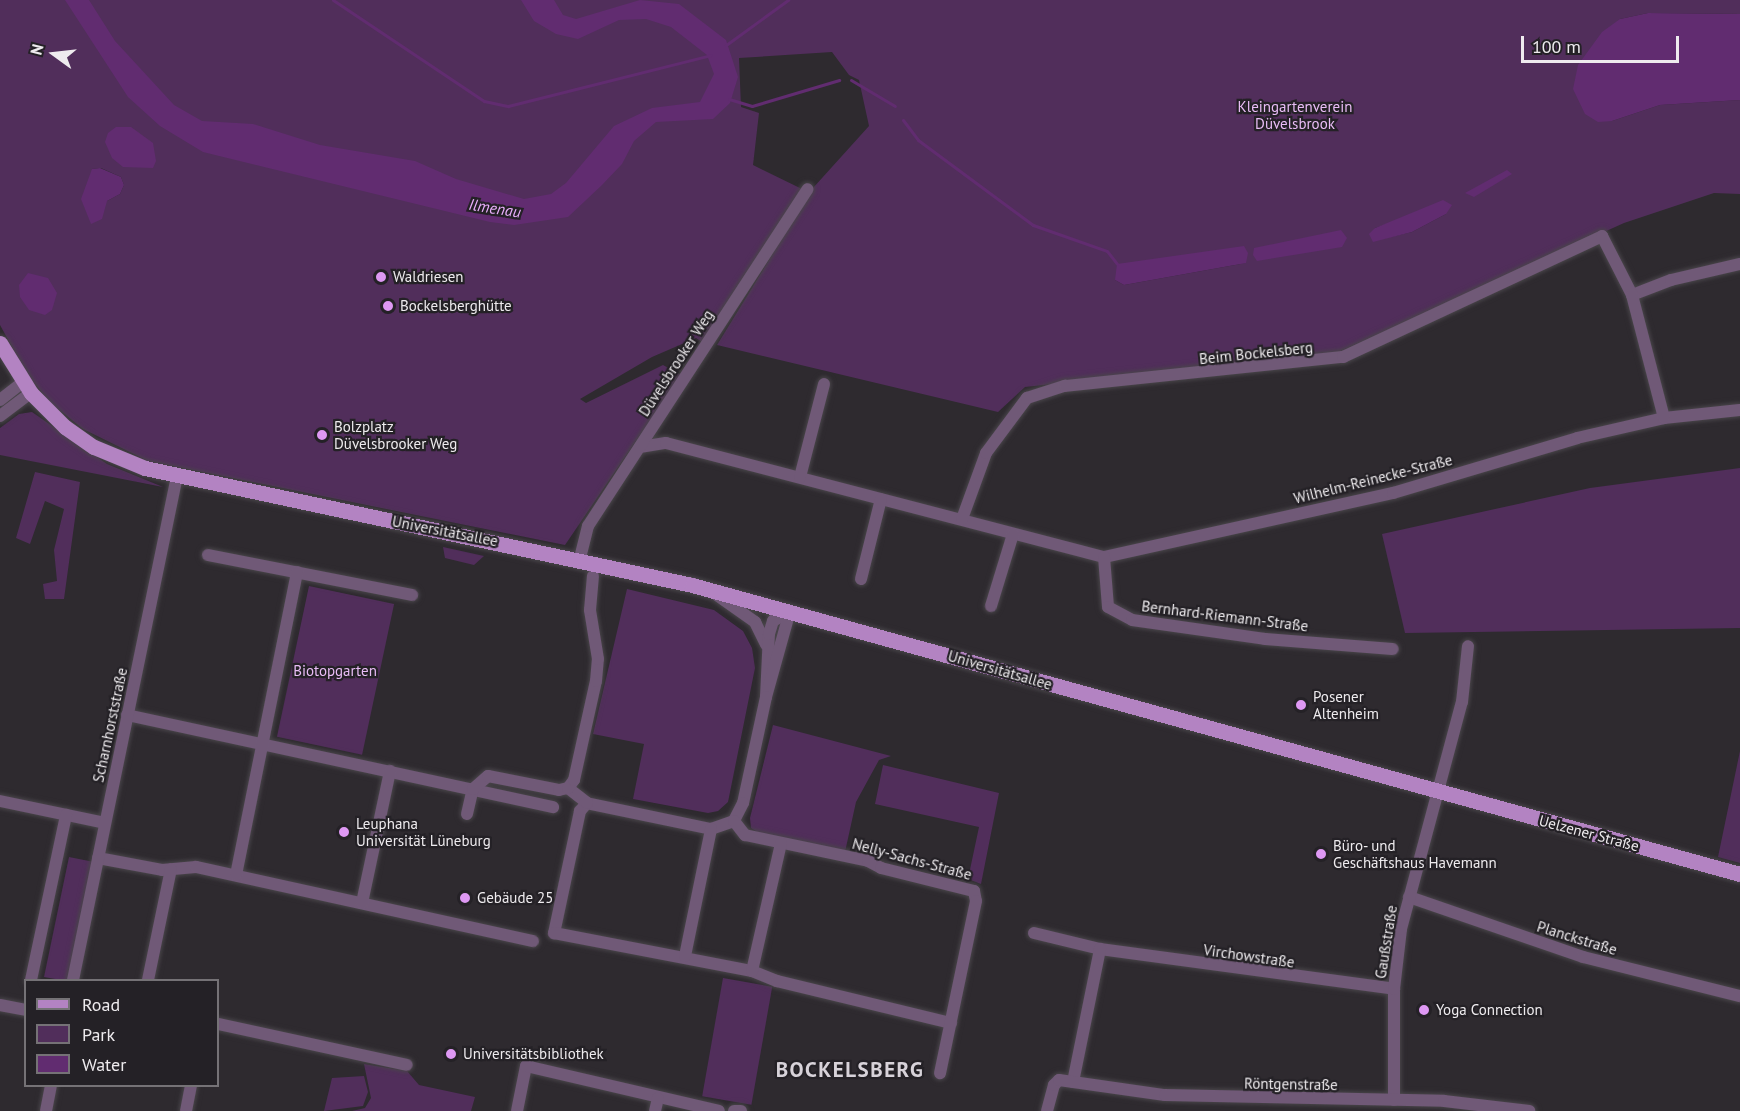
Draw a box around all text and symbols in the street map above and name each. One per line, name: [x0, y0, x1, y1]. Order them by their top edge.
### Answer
north arrow: [24, 24, 84, 84]
scale bar: [1524, 24, 1682, 62]
text: 100 m: [1532, 35, 1581, 58]
text: N: [26, 42, 48, 57]
park label: Kleingartenverein Düvelsbrook: [1238, 97, 1352, 132]
water label: Ilmenau: [467, 194, 523, 222]
place label: Waldriesen: [393, 268, 464, 286]
marker: Waldriesen: [374, 270, 388, 284]
place label: Bockelsberghütte: [400, 297, 512, 315]
marker: Bockelsberghütte: [381, 299, 395, 313]
street label: Düvelsbrooker Weg: [635, 306, 717, 420]
street label: Beim Bockelsberg: [1198, 338, 1314, 368]
place label: Bolzplatz Düvelsbrooker Weg: [334, 417, 458, 452]
marker: Bolzplatz Düvelsbrooker Weg: [315, 428, 329, 442]
street label: Wilhelm-Reinecke-Straße: [1292, 451, 1454, 507]
street label: Universitätsallee: [391, 512, 499, 550]
street label: Bernhard-Riemann-Straße: [1141, 597, 1309, 635]
street label: Universitätsallee: [946, 647, 1054, 693]
park label: Biotopgarten: [293, 662, 377, 680]
street label: Scharnhorststraße: [89, 666, 131, 784]
place label: Posener Altenheim: [1313, 687, 1379, 722]
marker: Posener Altenheim: [1294, 698, 1308, 712]
street label: Uelzener Straße: [1537, 811, 1641, 855]
place label: Leuphana Universität Lüneburg: [356, 814, 491, 849]
marker: Leuphana Universität Lüneburg: [337, 825, 351, 839]
street label: Nelly-Sachs-Straße: [850, 834, 974, 884]
place label: Büro- und Geschäftshaus Havemann: [1333, 836, 1497, 871]
marker: Büro- und Geschäftshaus Havemann: [1314, 847, 1328, 861]
place label: Gebäude 25: [477, 889, 553, 907]
marker: Gebäude 25: [458, 891, 472, 905]
street label: Gaußstraße: [1371, 904, 1401, 980]
street label: Planckstraße: [1535, 917, 1619, 959]
street label: Virchowstraße: [1202, 941, 1296, 971]
legend: [24, 979, 219, 1087]
text: Road: [82, 993, 120, 1016]
place label: Yoga Connection: [1436, 1001, 1543, 1019]
marker: Yoga Connection: [1417, 1003, 1431, 1017]
text: Park: [82, 1023, 115, 1046]
place label: Universitätsbibliothek: [463, 1045, 604, 1063]
marker: Universitätsbibliothek: [444, 1047, 458, 1061]
text: Water: [82, 1053, 126, 1076]
district label: BOCKELSBERG: [776, 1057, 924, 1083]
street label: Röntgenstraße: [1244, 1074, 1338, 1094]

